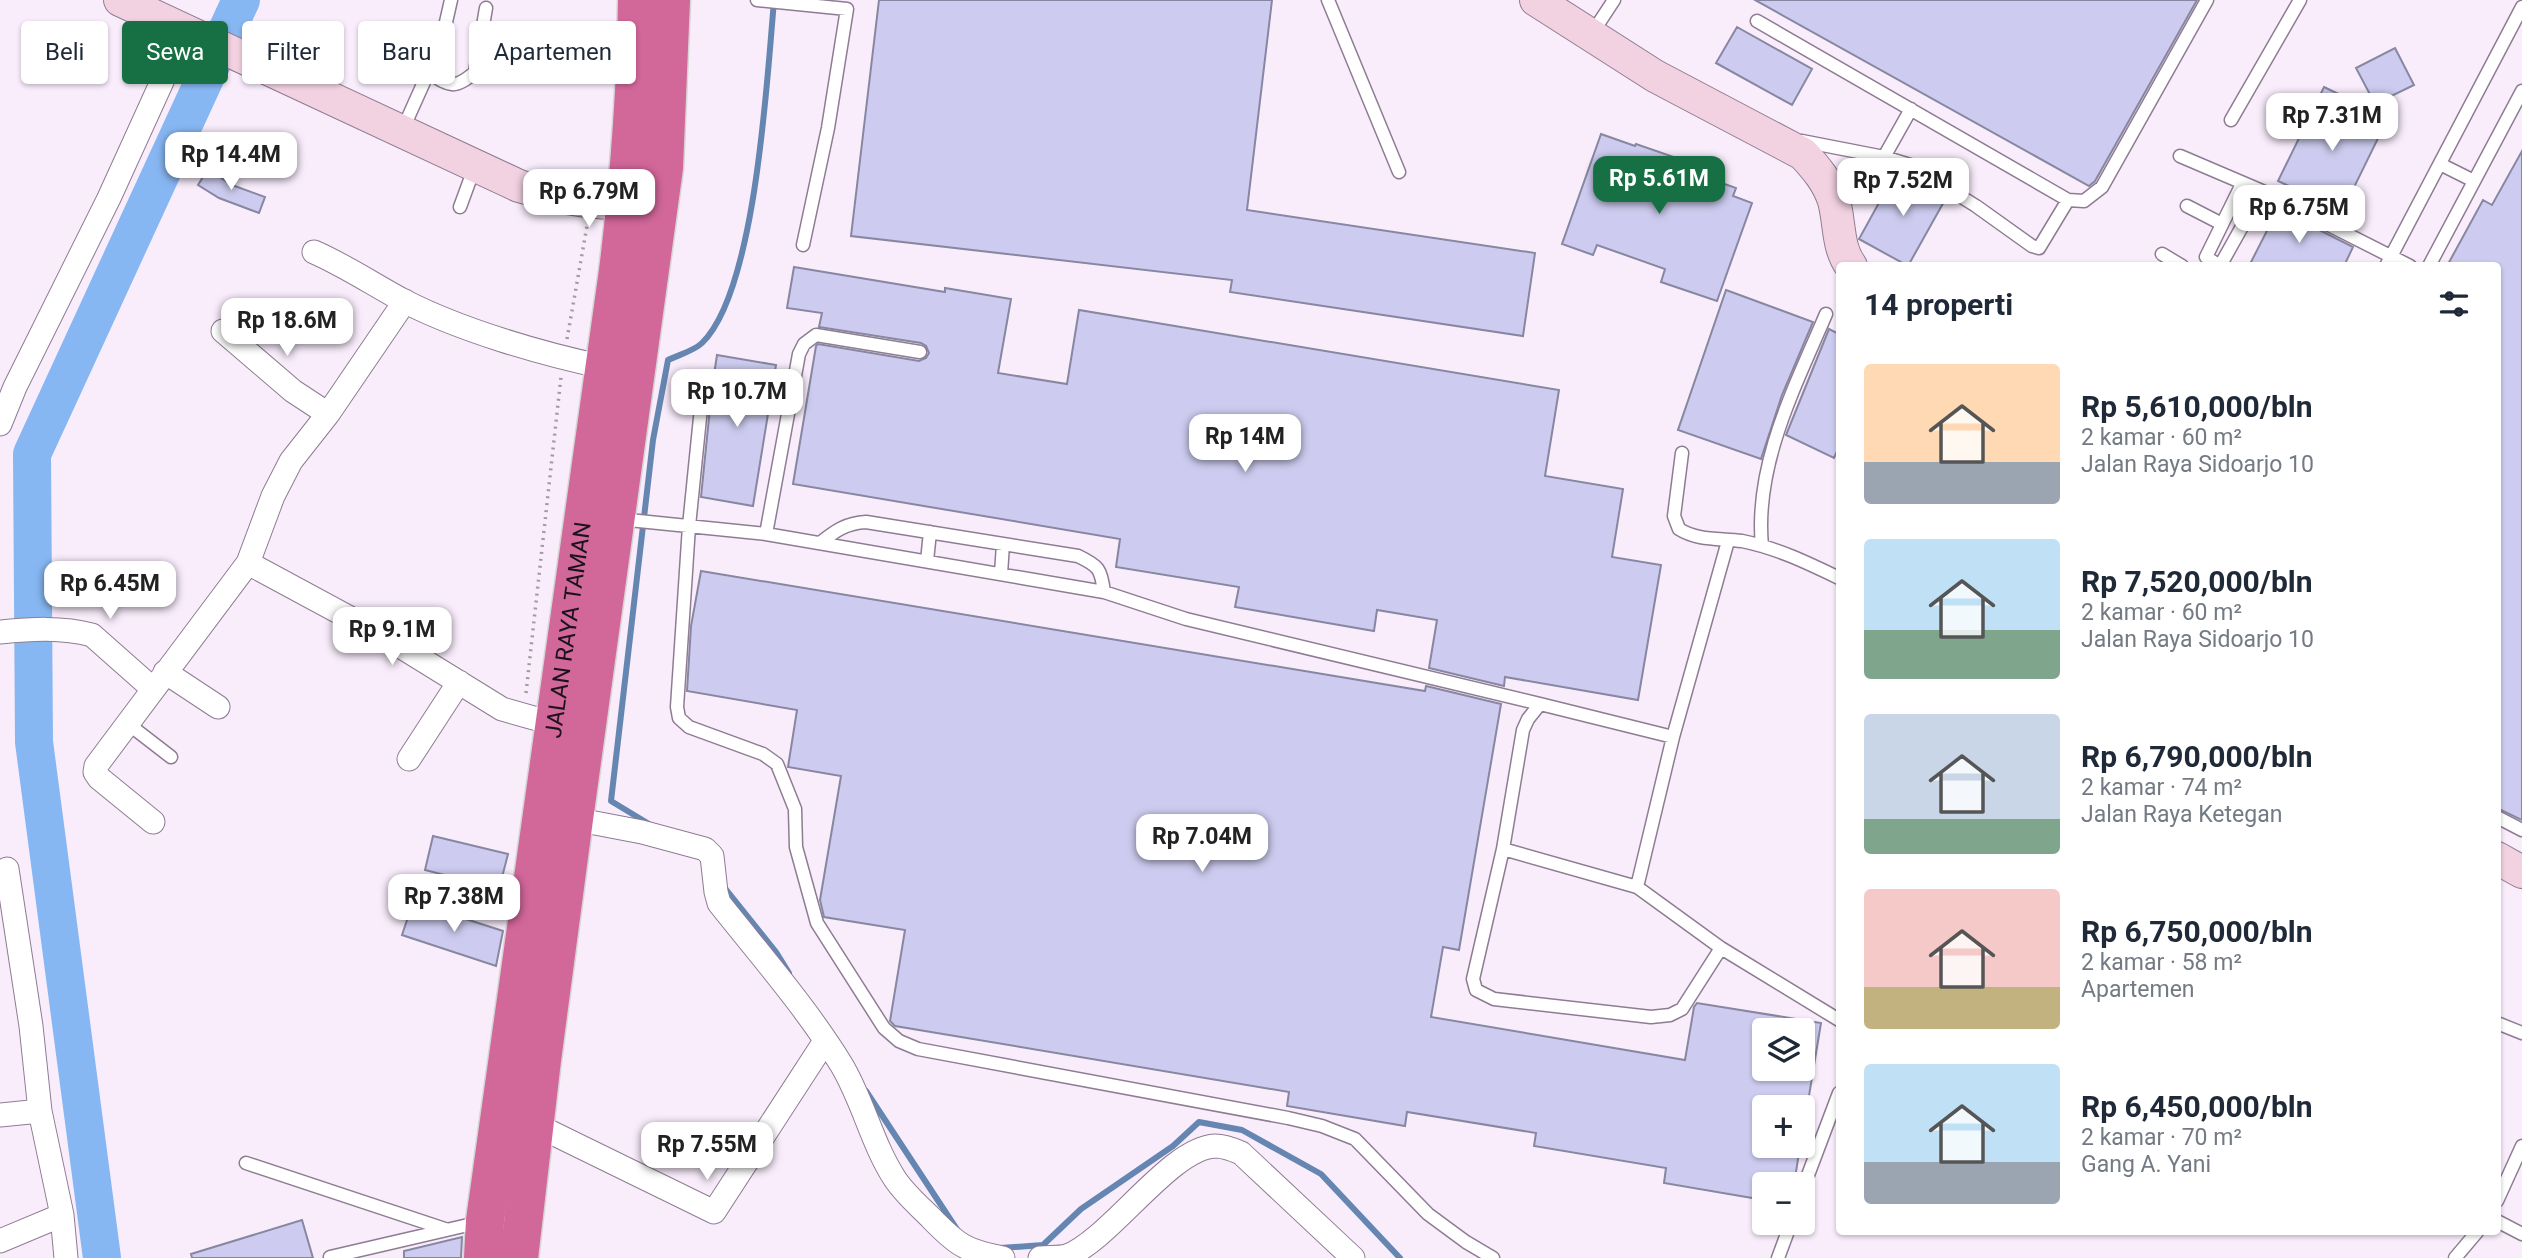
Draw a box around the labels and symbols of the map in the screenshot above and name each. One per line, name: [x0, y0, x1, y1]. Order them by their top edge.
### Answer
pin: Rp 7.31M: [2260, 94, 2404, 153]
pin: Rp 14.4M: [159, 132, 303, 192]
pin: Rp 5.61M: [1587, 156, 1731, 216]
pin: Rp 7.52M: [1831, 158, 1975, 218]
pin: Rp 6.79M: [517, 170, 661, 229]
pin: Rp 6.75M: [2227, 186, 2371, 245]
pin: Rp 18.6M: [215, 298, 359, 358]
pin: Rp 10.7M: [665, 370, 809, 429]
pin: Rp 14M: [1188, 414, 1302, 474]
street label: JALAN RAYA TAMAN: [540, 520, 597, 740]
pin: Rp 6.45M: [38, 562, 182, 621]
pin: Rp 9.1M: [327, 608, 457, 667]
pin: Rp 7.04M: [1130, 814, 1274, 874]
pin: Rp 7.38M: [382, 874, 526, 934]
pin: Rp 7.55M: [635, 1122, 779, 1182]

